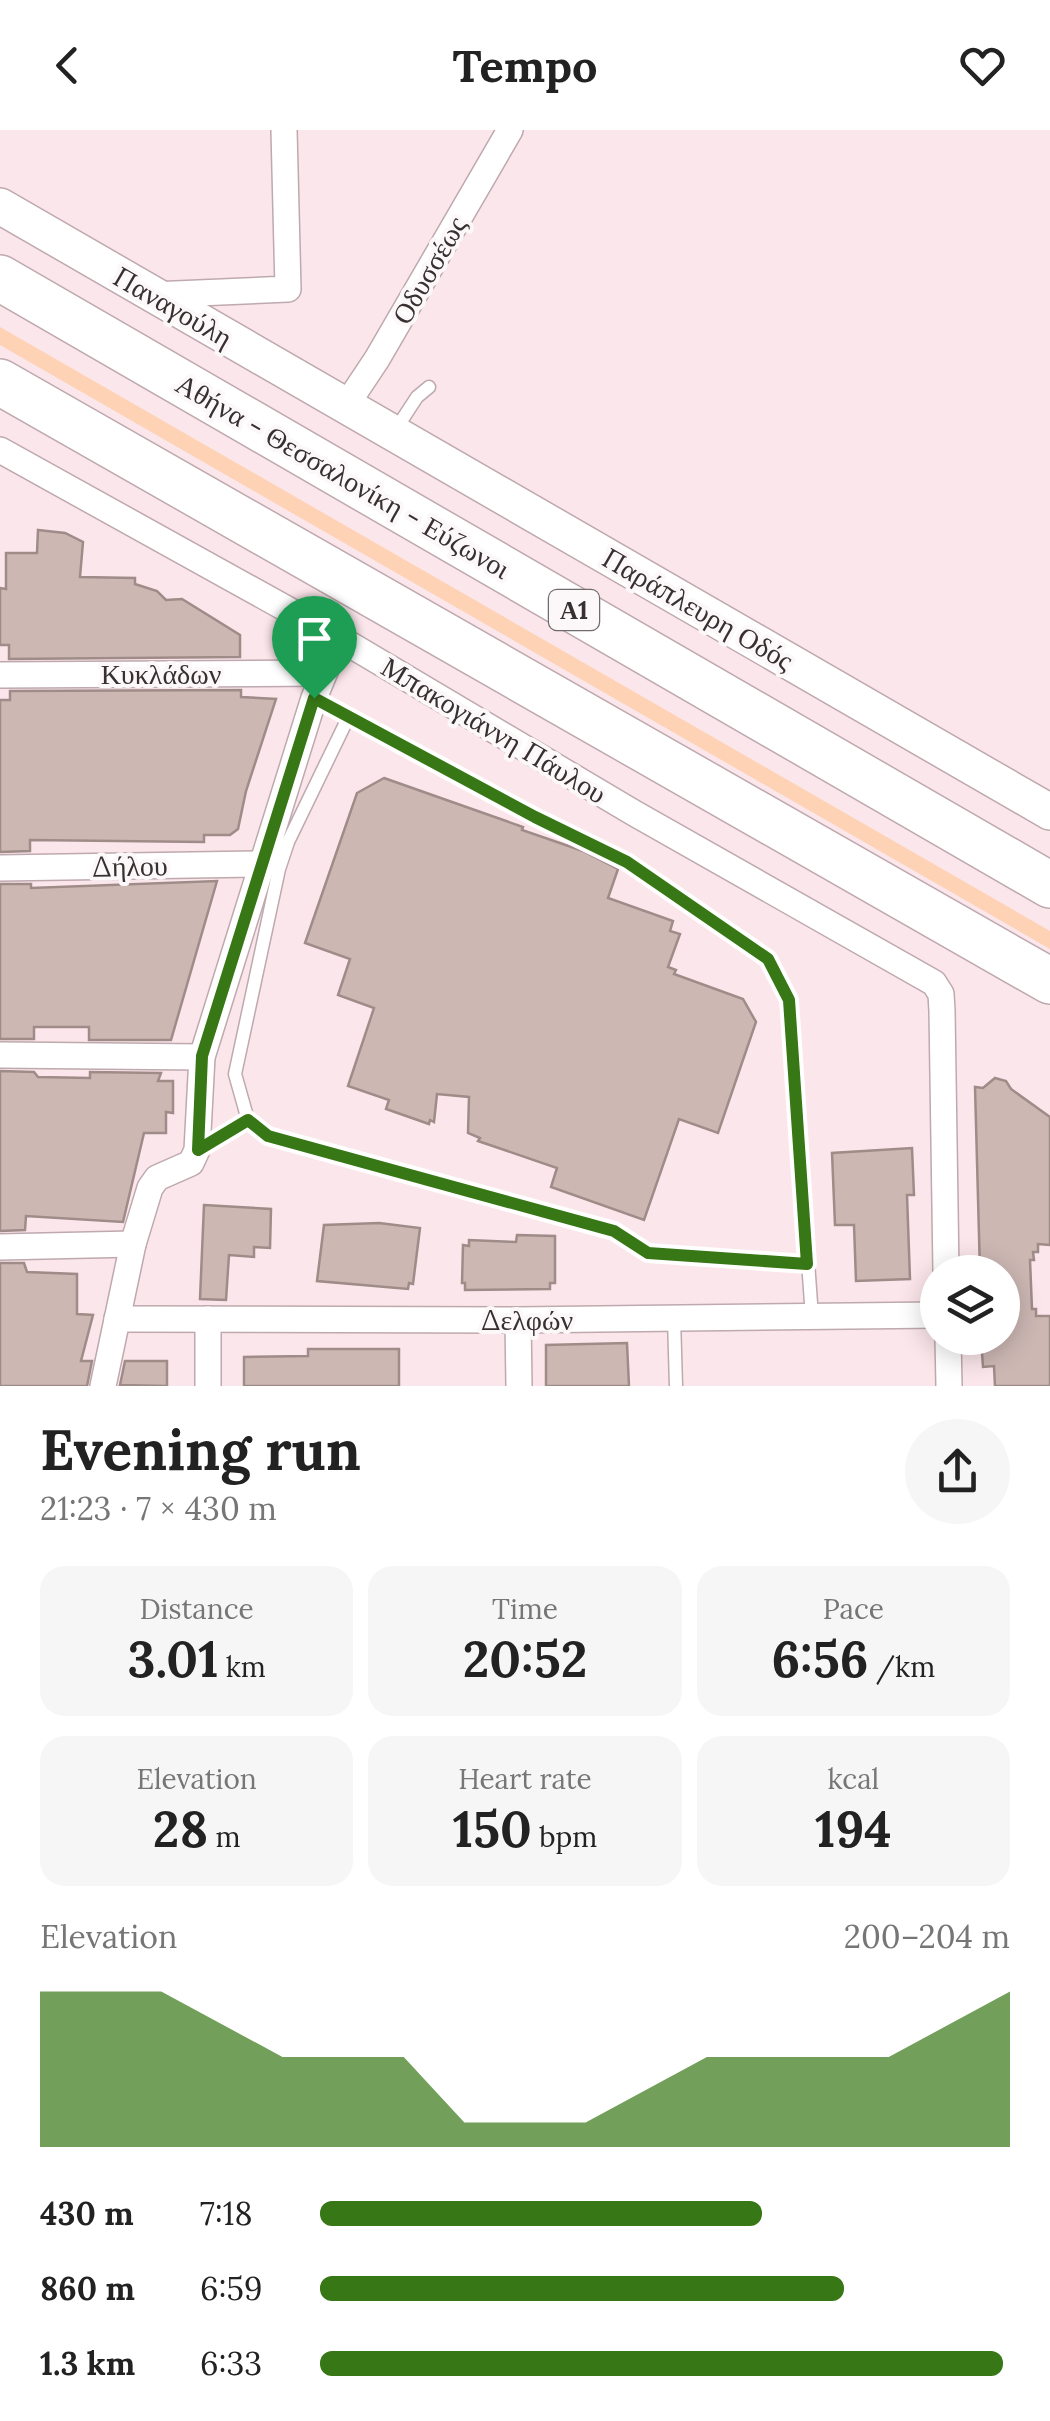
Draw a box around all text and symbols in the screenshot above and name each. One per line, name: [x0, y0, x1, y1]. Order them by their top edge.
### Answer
text: Tempo: [453, 37, 597, 94]
icon: back: [40, 38, 95, 93]
icon: heart: [955, 38, 1010, 93]
street label: Οδυσσέως: [384, 210, 474, 330]
street label: Παναγούλη: [107, 259, 239, 355]
street label: Αθήνα - Θεσσαλονίκη - Εύζωνοι: [169, 365, 517, 587]
street label: Παράπλευρη Οδός: [596, 540, 800, 678]
road number: Α1: [549, 590, 599, 630]
pin: [272, 596, 357, 699]
icon: arrive: [287, 611, 342, 666]
street label: Μπακογιάννη Πάυλου: [375, 649, 613, 811]
street label: Κυκλάδων: [101, 656, 221, 692]
street label: Δήλου: [92, 847, 168, 885]
map controls: [920, 1255, 1020, 1355]
button: layers: [920, 1255, 1020, 1355]
street label: Δελφών: [481, 1302, 573, 1338]
text: Evening run: [40, 1415, 361, 1485]
button: share: [905, 1419, 1010, 1524]
text: 21:23 · 7 × 430 m: [40, 1488, 277, 1529]
text: Distance: [140, 1591, 254, 1627]
text: Time: [492, 1591, 558, 1627]
text: Pace: [823, 1591, 884, 1627]
text: 3.01: [127, 1627, 218, 1691]
text: 20:52: [463, 1627, 587, 1691]
text: 6:56: [771, 1627, 868, 1691]
text: km: [218, 1649, 266, 1685]
text: /km: [868, 1649, 935, 1685]
text: Elevation: [137, 1761, 257, 1797]
text: Heart rate: [458, 1761, 592, 1797]
text: kcal: [827, 1761, 879, 1797]
text: 28: [153, 1797, 208, 1861]
text: 150: [453, 1797, 532, 1861]
text: 194: [815, 1797, 892, 1861]
text: m: [208, 1819, 240, 1855]
text: bpm: [532, 1819, 597, 1855]
text: Elevation: [40, 1916, 177, 1957]
text: 200–204 m: [844, 1916, 1010, 1957]
text: 430 m: [40, 2193, 134, 2234]
text: 7:18: [200, 2193, 252, 2234]
text: 860 m: [40, 2268, 135, 2309]
text: 6:59: [200, 2268, 262, 2309]
text: 1.3 km: [40, 2343, 135, 2384]
text: 6:33: [200, 2343, 262, 2384]

